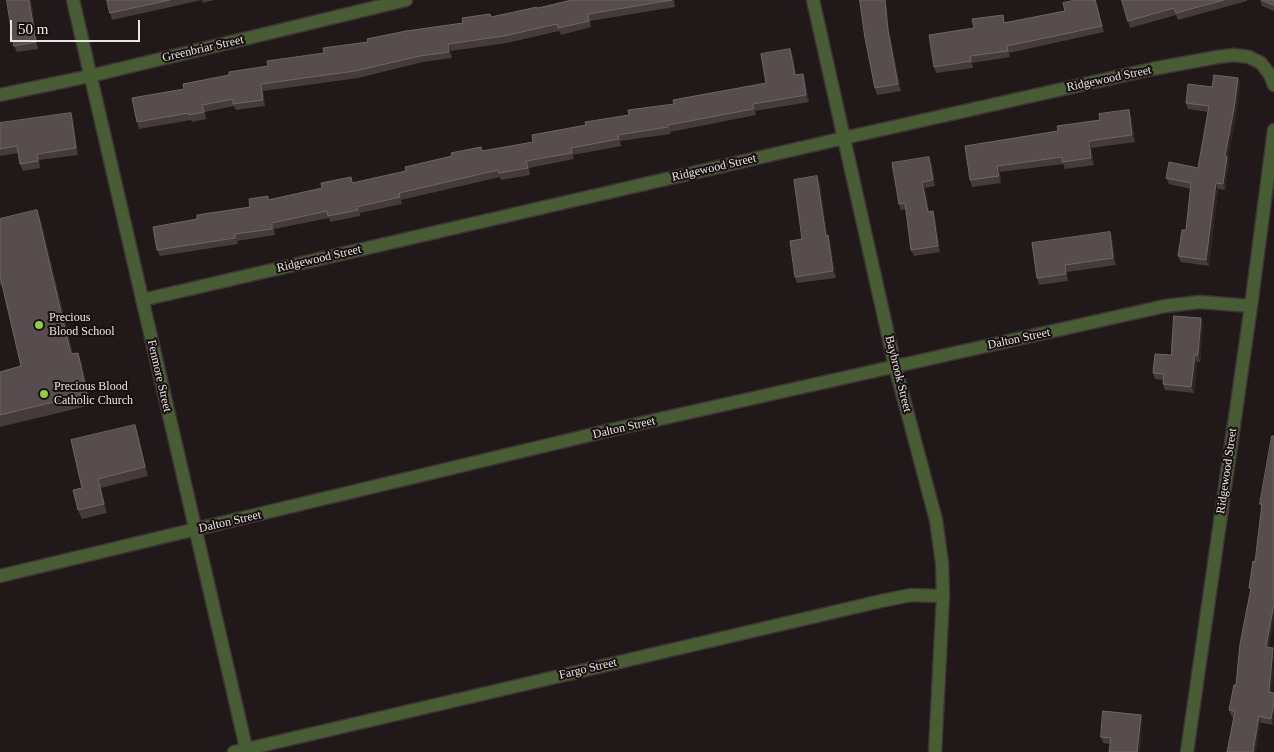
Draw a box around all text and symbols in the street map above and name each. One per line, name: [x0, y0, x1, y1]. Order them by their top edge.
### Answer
scale bar: [12, 10, 142, 42]
text: 50 m: [18, 21, 48, 37]
street label: Greenbriar Street: [161, 33, 245, 65]
street label: Ridgewood Street: [1065, 63, 1153, 95]
street label: Ridgewood Street: [670, 151, 758, 185]
street label: Ridgewood Street: [275, 242, 363, 276]
place label: Precious Blood School: [49, 311, 115, 339]
marker: Precious Blood School: [33, 319, 45, 331]
street label: Dalton Street: [986, 325, 1052, 353]
street label: Baybrook Street: [882, 334, 914, 414]
street label: Fenmore Street: [144, 339, 174, 413]
place label: Precious Blood Catholic Church: [54, 380, 133, 408]
marker: Precious Blood Catholic Church: [38, 388, 50, 400]
street label: Dalton Street: [591, 414, 657, 442]
street label: Ridgewood Street: [1214, 427, 1240, 515]
street label: Dalton Street: [197, 508, 263, 536]
street label: Fargo Street: [558, 655, 618, 683]

